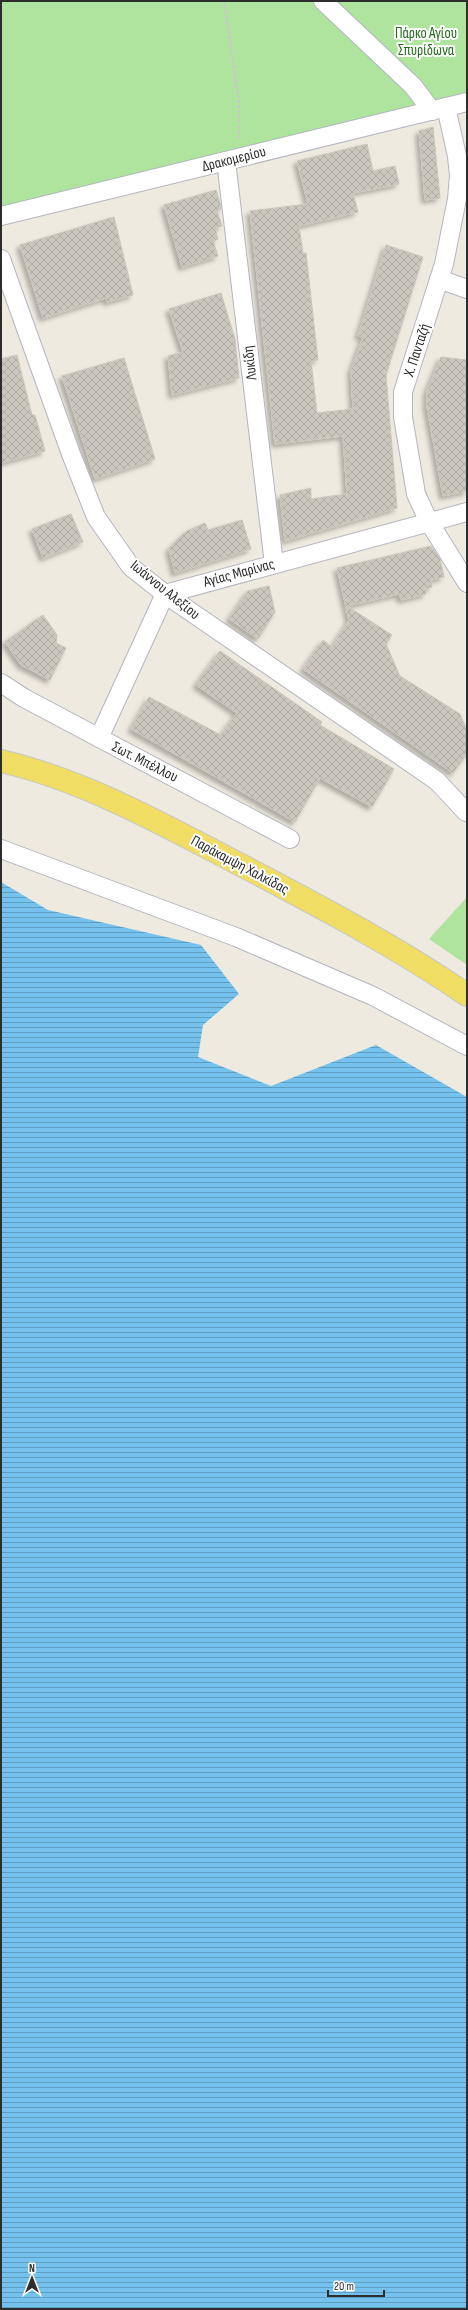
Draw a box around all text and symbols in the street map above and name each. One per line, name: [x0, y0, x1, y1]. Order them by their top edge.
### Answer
park label: Πάρκο Αγίου Σπυρίδωνα: [395, 24, 457, 60]
street label: Δρακομερίου: [200, 142, 268, 176]
street label: Χ. Πανταζή: [399, 321, 434, 380]
street label: Λυκίδη: [238, 345, 262, 382]
street label: Αγίας Μαρίνας: [200, 554, 277, 592]
street label: Ιωάννου Αλεξίου: [126, 556, 204, 624]
street label: Σωτ. Μπέλλου: [109, 737, 181, 787]
street label: Παράκαμψη Χαλκίδας: [188, 831, 292, 899]
north arrow: [12, 2258, 52, 2298]
text: N: [29, 2262, 35, 2275]
scale bar: [328, 2272, 384, 2298]
text: 20 m: [334, 2279, 354, 2294]

